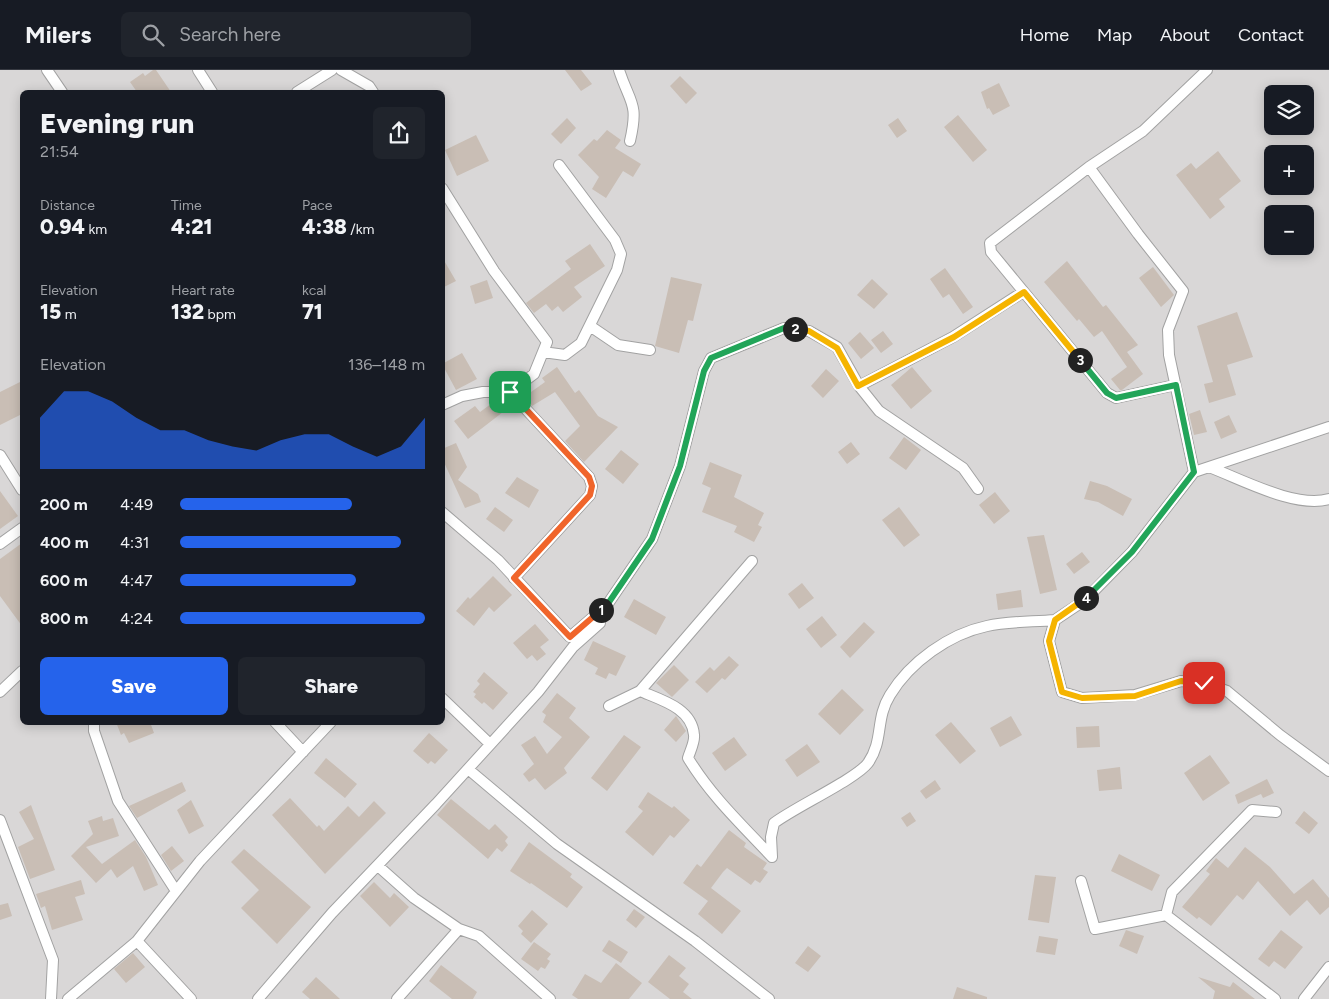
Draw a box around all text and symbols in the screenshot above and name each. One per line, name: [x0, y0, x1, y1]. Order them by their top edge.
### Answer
search box: [121, 12, 471, 57]
text: Milers: [25, 20, 91, 49]
icon: search: [139, 21, 167, 49]
text: Search here: [179, 23, 281, 46]
text: Home: [1020, 24, 1069, 46]
text: Map: [1097, 24, 1132, 46]
text: About: [1160, 24, 1210, 46]
text: Contact: [1238, 24, 1304, 46]
map controls: [1264, 85, 1314, 255]
button: layers: [1264, 85, 1314, 135]
text: Evening run: [40, 106, 194, 140]
button: share: [373, 107, 425, 159]
text: 21:54: [40, 142, 79, 161]
button: +: [1264, 145, 1314, 195]
text: Distance: [40, 197, 95, 214]
text: Time: [171, 197, 202, 214]
text: Pace: [302, 197, 332, 214]
button: −: [1264, 205, 1314, 255]
text: 0.94: [40, 214, 85, 239]
text: 4:21: [171, 214, 213, 239]
text: 4:38: [302, 214, 347, 239]
text: km: [85, 221, 107, 238]
text: /km: [347, 221, 374, 238]
text: Elevation: [40, 282, 98, 299]
text: Heart rate: [171, 282, 235, 299]
text: kcal: [302, 282, 326, 299]
text: 15: [40, 299, 61, 324]
text: 132: [171, 299, 204, 324]
text: 71: [302, 299, 323, 324]
text: m: [61, 306, 77, 323]
text: bpm: [204, 306, 236, 323]
pin: 2: [782, 316, 808, 342]
text: 2: [791, 321, 800, 338]
pin: 3: [1068, 348, 1092, 372]
text: 3: [1077, 352, 1084, 369]
text: Elevation: [40, 355, 106, 374]
text: 136–148 m: [348, 355, 425, 374]
pin: [489, 371, 531, 413]
icon: arrive: [496, 378, 524, 406]
text: 200 m: [40, 495, 88, 514]
text: 4:49: [120, 495, 153, 514]
text: 400 m: [40, 533, 89, 552]
text: 4:31: [120, 533, 149, 552]
text: 600 m: [40, 571, 88, 590]
text: 4:47: [120, 571, 153, 590]
pin: 4: [1074, 586, 1098, 610]
text: 4: [1082, 590, 1091, 607]
pin: 1: [588, 598, 614, 622]
text: 1: [599, 602, 604, 619]
text: 800 m: [40, 609, 88, 628]
text: 4:24: [120, 609, 153, 628]
button: Save: [40, 657, 228, 715]
button: Share: [238, 657, 425, 715]
pin: [1183, 662, 1225, 704]
icon: check: [1190, 669, 1218, 697]

